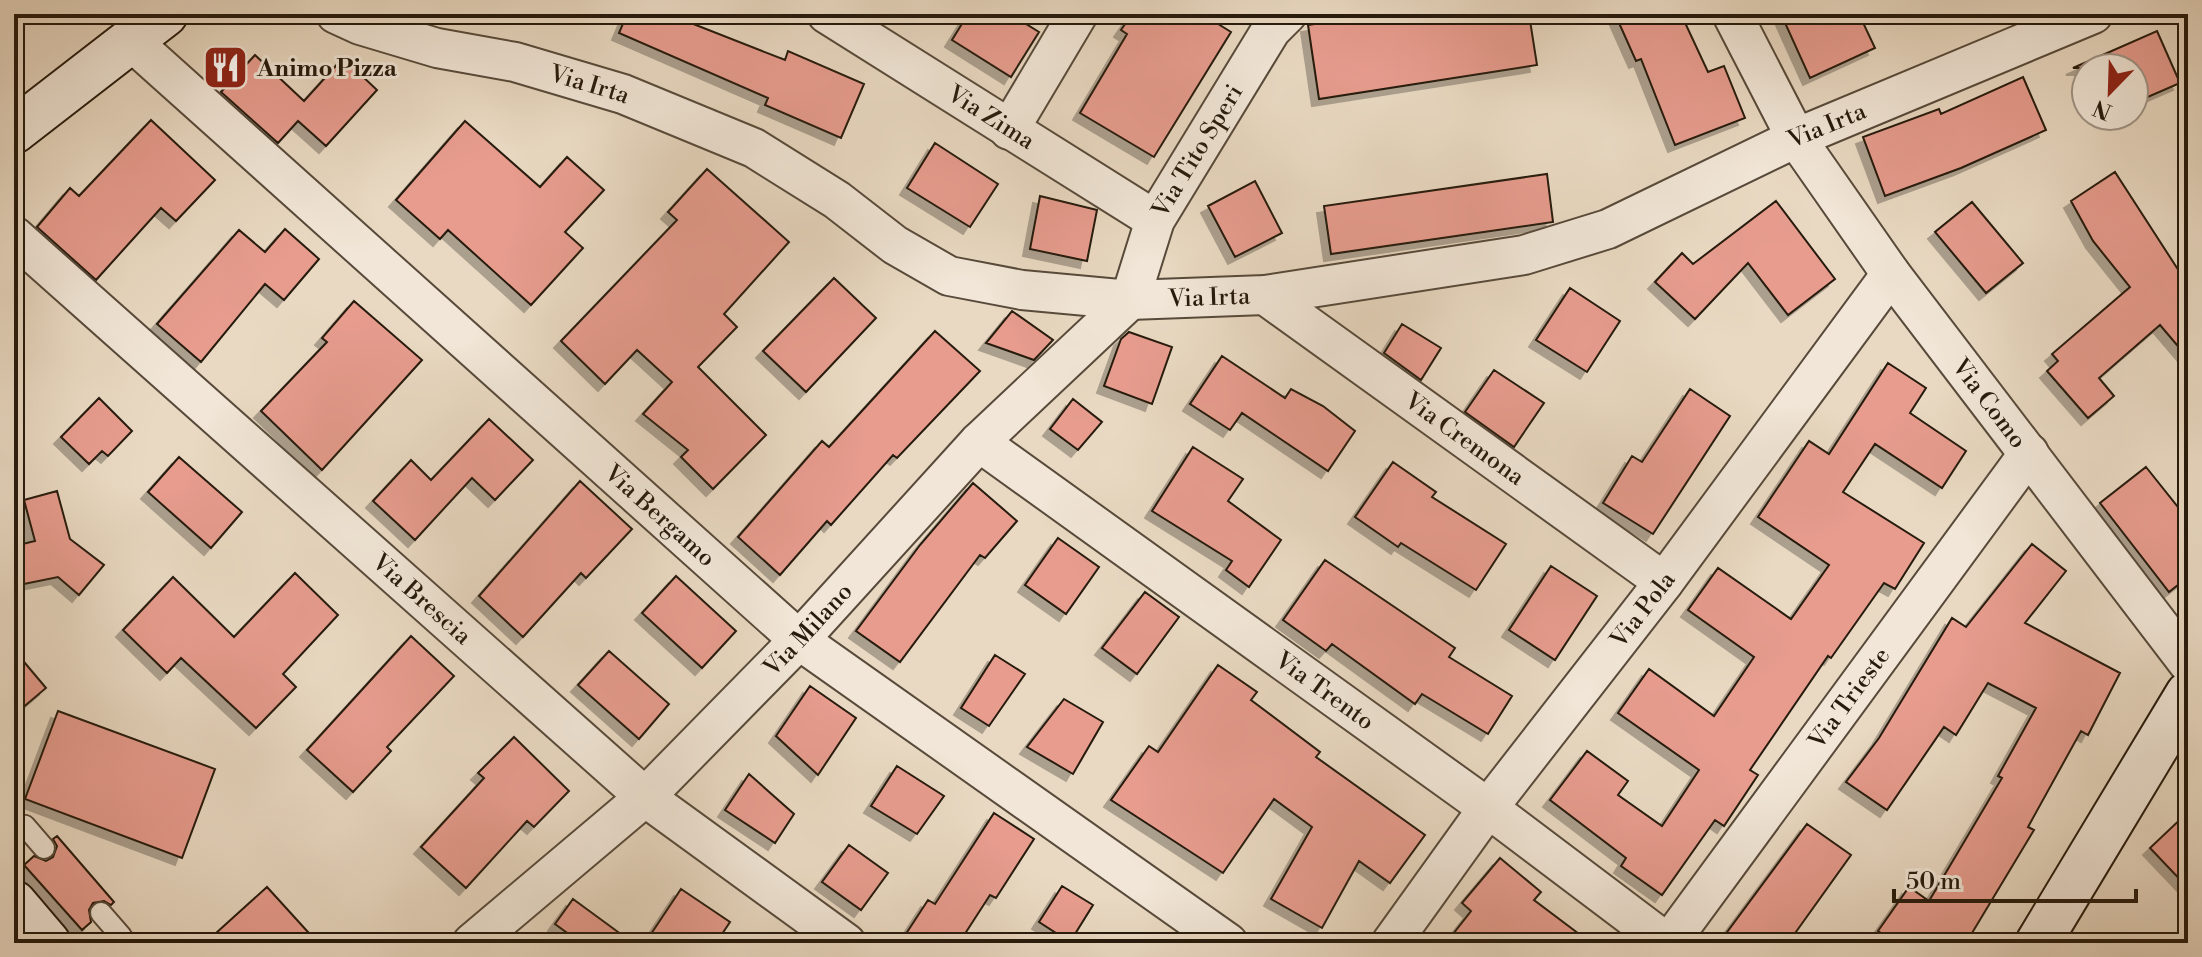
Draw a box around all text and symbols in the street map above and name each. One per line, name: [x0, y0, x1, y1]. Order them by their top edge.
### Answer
restaurant icon: Animo Pizza: [202, 44, 250, 92]
north arrow: [2070, 52, 2150, 132]
place label: Animo Pizza: [256, 54, 398, 84]
street label: Via Irta: [545, 59, 635, 112]
street label: Via Zima: [941, 79, 1041, 157]
street label: Via Tito Speri: [1146, 79, 1250, 224]
text: N: [2089, 93, 2116, 125]
street label: Via Irta: [1783, 96, 1872, 156]
street label: Via Irta: [1167, 282, 1252, 315]
street label: Via Como: [1944, 352, 2033, 455]
street label: Via Cremona: [1397, 386, 1531, 493]
street label: Via Bergamo: [597, 458, 721, 574]
street label: Via Brescia: [365, 547, 478, 652]
street label: Via Pola: [1604, 565, 1683, 655]
street label: Via Milano: [757, 577, 859, 684]
street label: Via Trieste: [1802, 642, 1897, 756]
street label: Via Trento: [1268, 645, 1380, 737]
scale bar: [1894, 853, 2136, 903]
text: 50 m: [1906, 867, 1961, 897]

